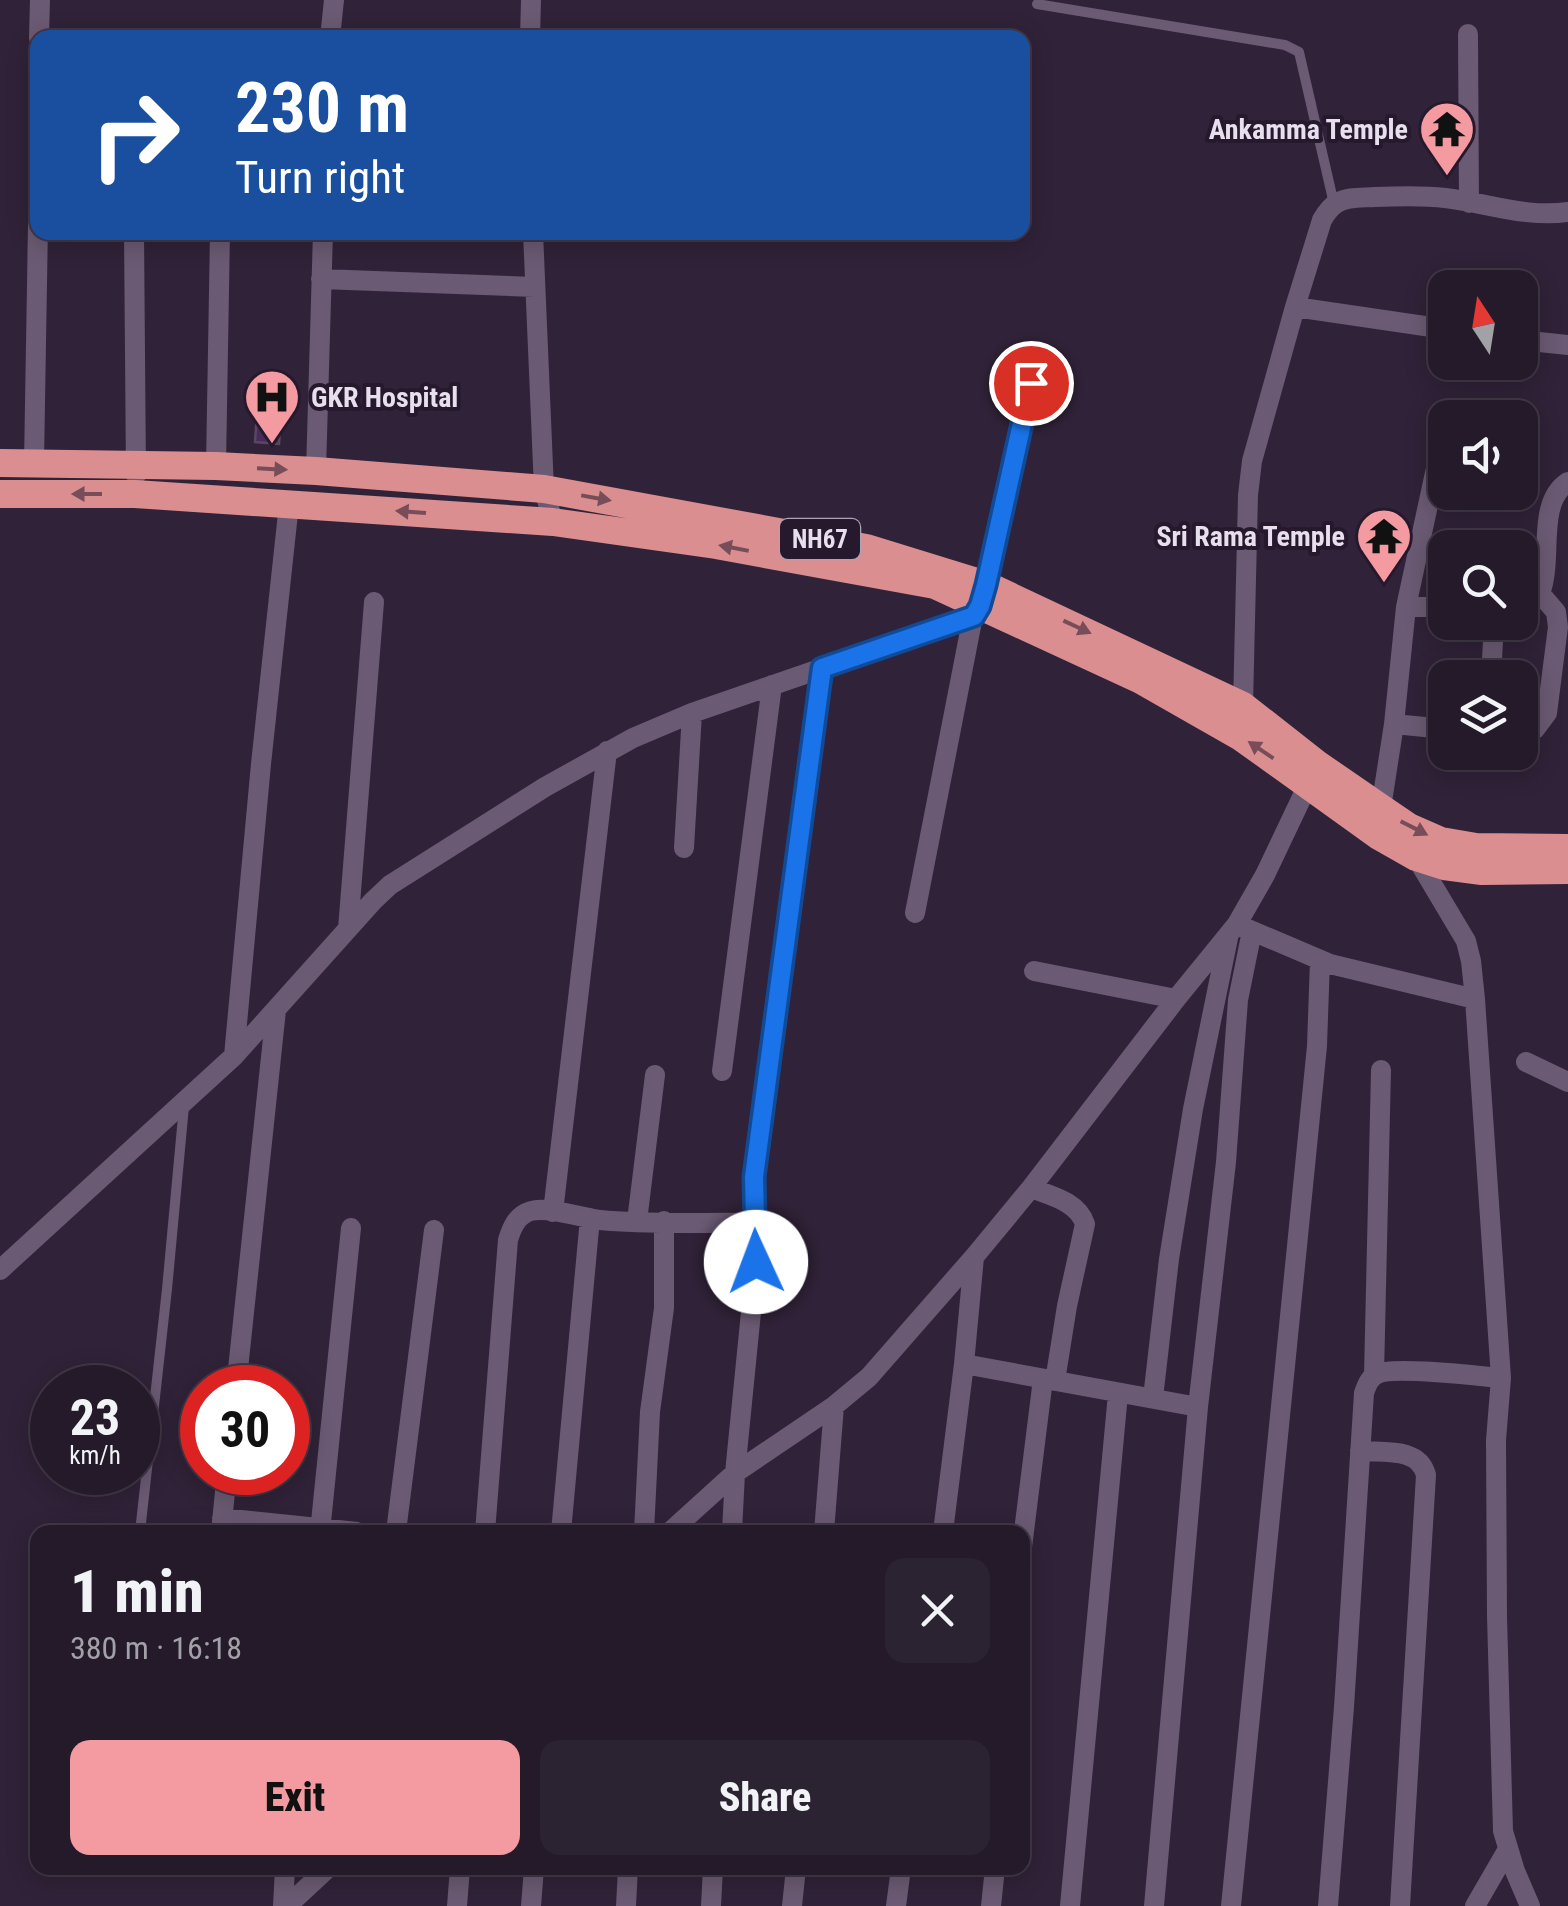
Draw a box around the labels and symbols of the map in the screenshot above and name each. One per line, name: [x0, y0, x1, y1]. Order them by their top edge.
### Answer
temple icon: Ankamma Temple: [1417, 99, 1477, 178]
place label: Ankamma Temple: [1209, 113, 1408, 146]
north arrow: [1428, 270, 1538, 380]
pin: [989, 341, 1074, 426]
hospital icon: GKR Hospital: [242, 367, 302, 446]
place label: GKR Hospital: [311, 381, 458, 414]
one-way arrow: [257, 461, 289, 477]
one-way arrow: [70, 486, 102, 502]
one-way arrow: [581, 491, 612, 506]
one-way arrow: [395, 504, 427, 520]
temple icon: Sri Rama Temple: [1354, 506, 1414, 585]
road number: NH67: [780, 519, 860, 559]
place label: Sri Rama Temple: [1156, 520, 1345, 553]
one-way arrow: [718, 540, 749, 555]
one-way arrow: [1062, 618, 1091, 635]
one-way arrow: [1247, 741, 1274, 760]
one-way arrow: [1400, 819, 1429, 836]
position arrow: [704, 1210, 808, 1314]
speed limit sign: 30: [180, 1365, 310, 1495]

